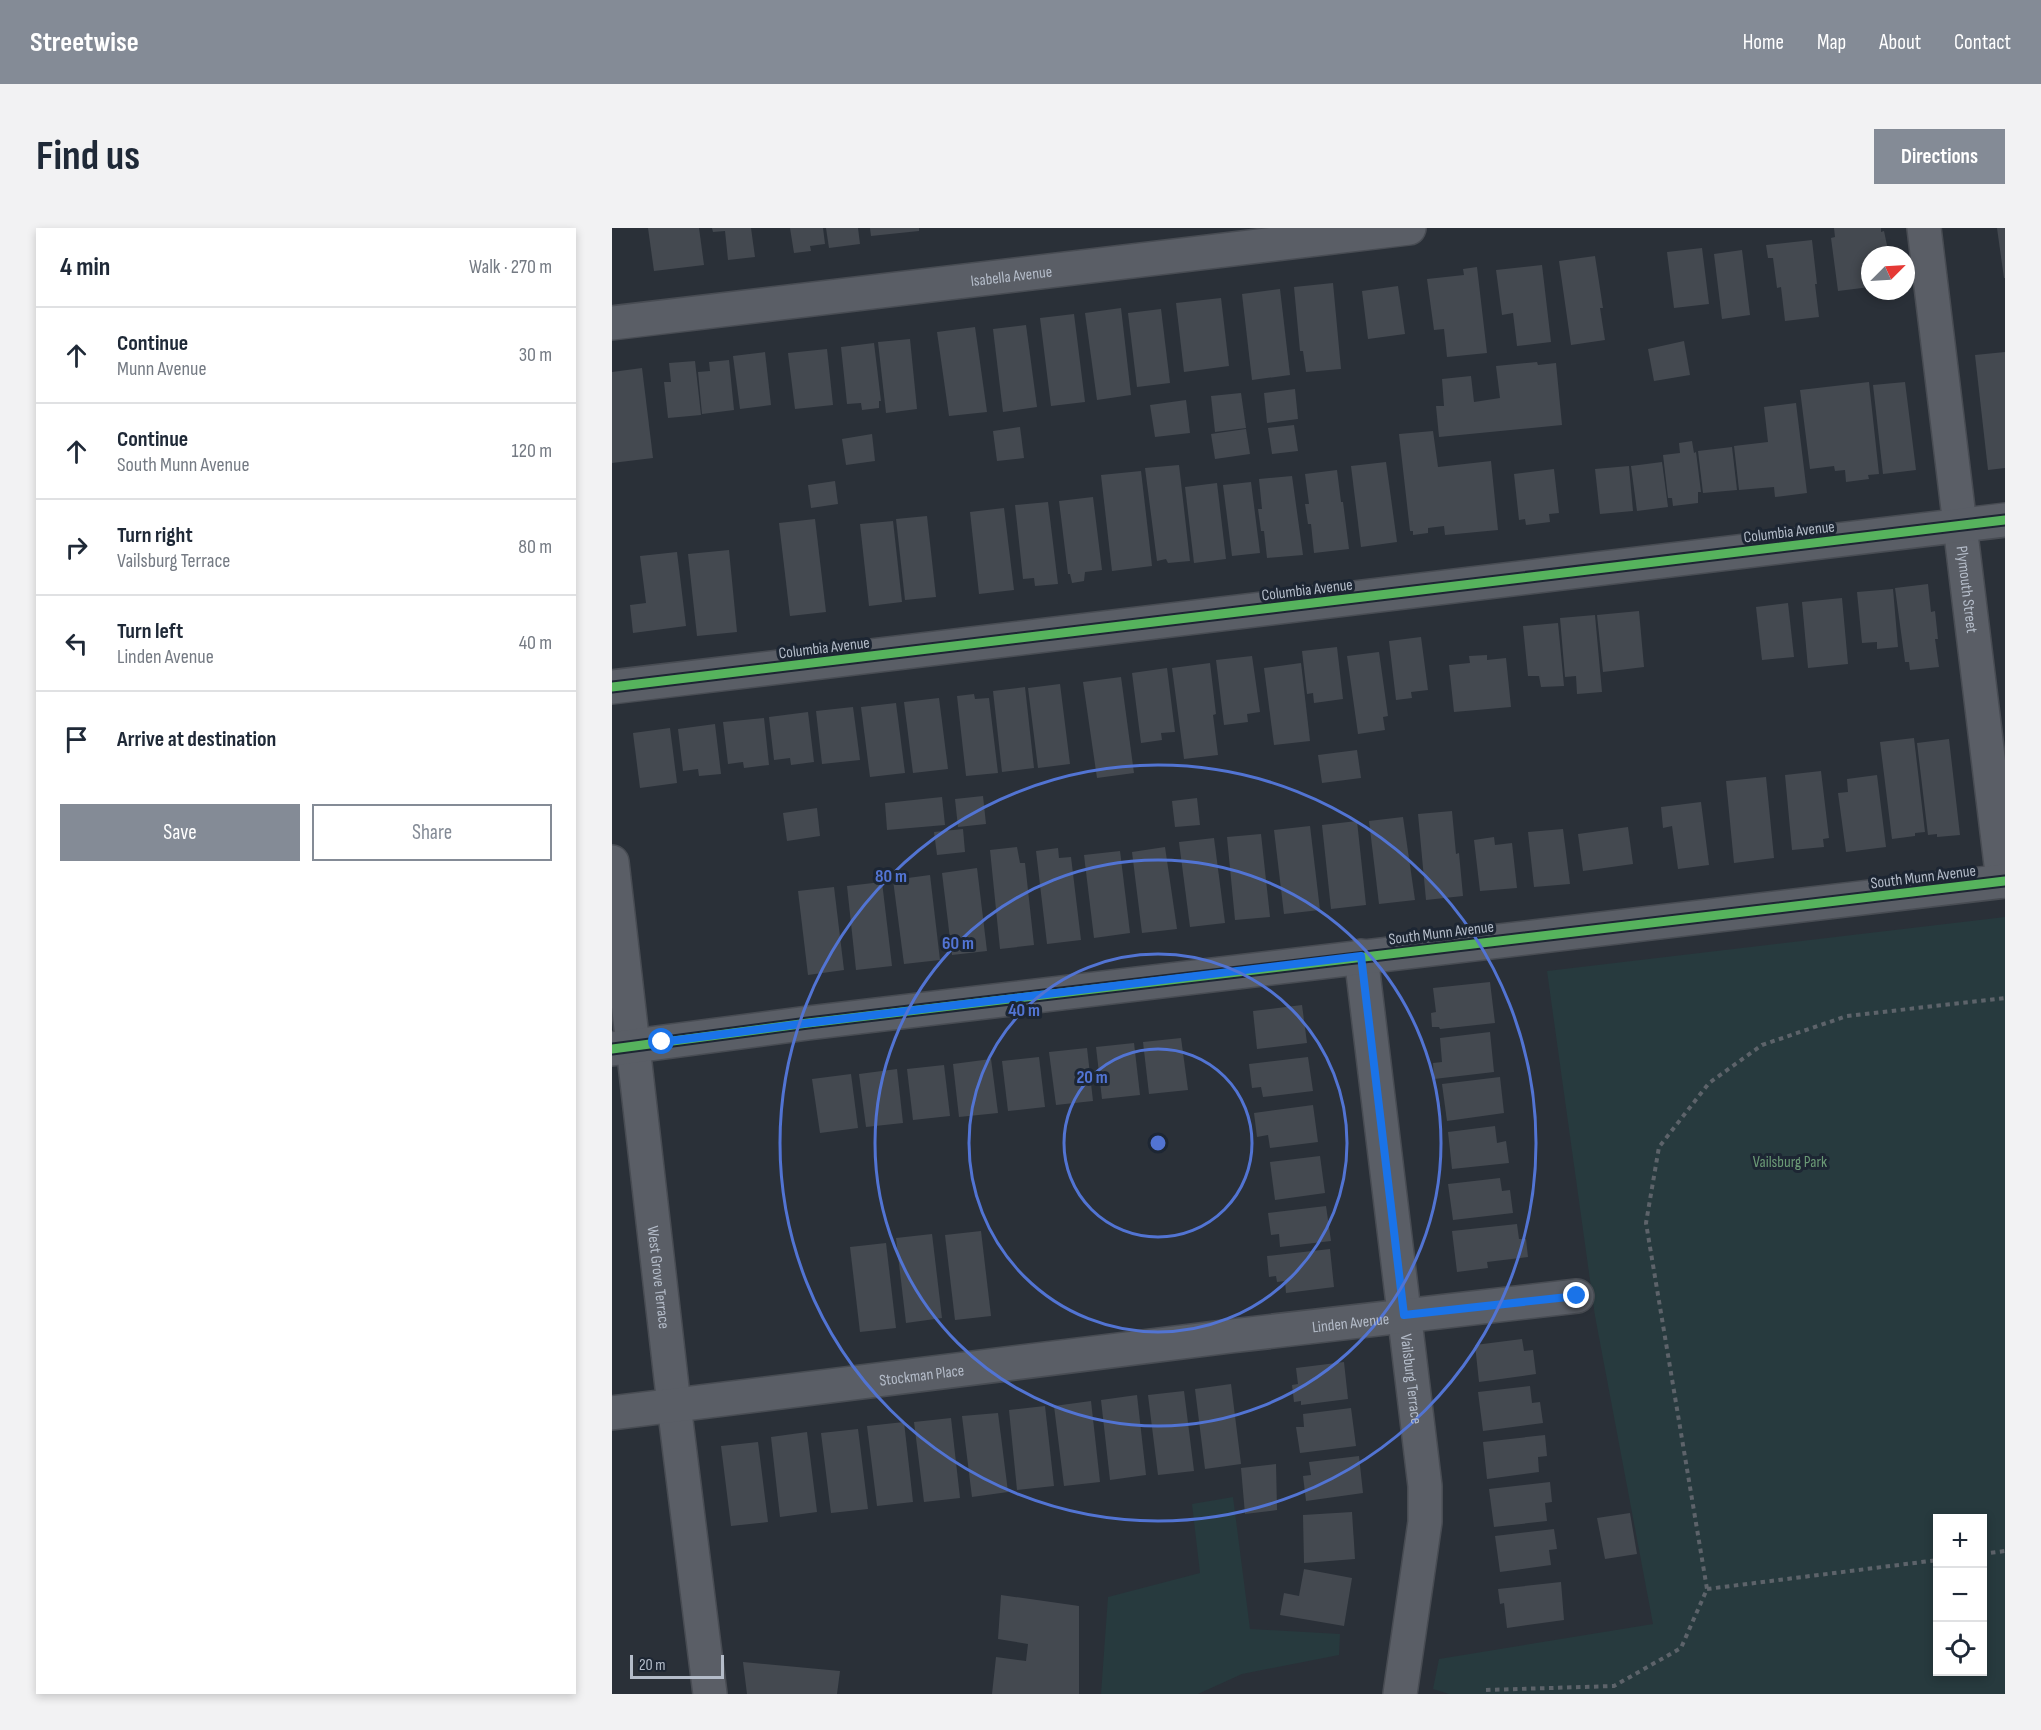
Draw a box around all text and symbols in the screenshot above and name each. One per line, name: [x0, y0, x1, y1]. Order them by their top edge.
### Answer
text: Streetwise: [30, 26, 139, 59]
text: Home: [1743, 30, 1784, 55]
text: Map: [1817, 30, 1846, 55]
text: About: [1879, 30, 1921, 55]
text: Contact: [1954, 30, 2011, 55]
button: Directions: [1874, 129, 2005, 184]
text: Find us: [36, 131, 140, 182]
north arrow: [1861, 246, 1915, 300]
text: 4 min: [60, 252, 110, 283]
text: Walk · 270 m: [469, 255, 552, 279]
street label: Isabella Avenue: [970, 263, 1053, 291]
text: Continue: [117, 330, 188, 357]
icon: ahead: [60, 339, 93, 372]
text: 30 m: [519, 343, 552, 367]
text: Munn Avenue: [117, 357, 206, 381]
text: Continue: [117, 426, 188, 453]
icon: ahead: [60, 435, 93, 468]
text: 120 m: [512, 439, 552, 463]
text: South Munn Avenue: [117, 453, 250, 477]
street label: Columbia Avenue: [1743, 517, 1836, 548]
text: Turn right: [117, 522, 193, 549]
icon: right: [60, 531, 93, 564]
text: 80 m: [518, 535, 552, 559]
street label: Plymouth Street: [1952, 545, 1981, 634]
text: Vailsburg Terrace: [117, 549, 230, 573]
street label: Columbia Avenue: [1261, 575, 1354, 606]
text: Turn left: [117, 618, 183, 645]
icon: left: [60, 627, 93, 660]
text: 40 m: [519, 631, 552, 655]
street label: Columbia Avenue: [778, 633, 871, 664]
text: Linden Avenue: [117, 645, 214, 669]
icon: arrive: [60, 723, 93, 756]
text: Arrive at destination: [117, 726, 276, 753]
button: Save: [60, 804, 300, 861]
button: Share: [312, 804, 552, 861]
street label: South Munn Avenue: [1869, 862, 1977, 893]
text: 80 m: [875, 866, 907, 887]
street label: South Munn Avenue: [1387, 918, 1495, 949]
text: 60 m: [942, 933, 974, 954]
text: 40 m: [1008, 1000, 1040, 1021]
route start: [648, 1028, 674, 1054]
text: 20 m: [1076, 1067, 1108, 1088]
centre of rings: [1148, 1133, 1168, 1153]
park label: Vailsburg Park: [1753, 1153, 1827, 1172]
street label: West Grove Terrace: [643, 1225, 673, 1330]
route end: [1563, 1282, 1589, 1308]
street label: Linden Avenue: [1311, 1310, 1390, 1338]
street label: Vailsburg Terrace: [1396, 1333, 1425, 1425]
street label: Stockman Place: [878, 1361, 965, 1391]
map controls: [1933, 1514, 1987, 1676]
button: +: [1933, 1514, 1987, 1568]
button: −: [1933, 1568, 1987, 1622]
button: locate: [1933, 1622, 1987, 1676]
scale bar: [630, 1652, 724, 1680]
text: 20 m: [639, 1656, 666, 1675]

